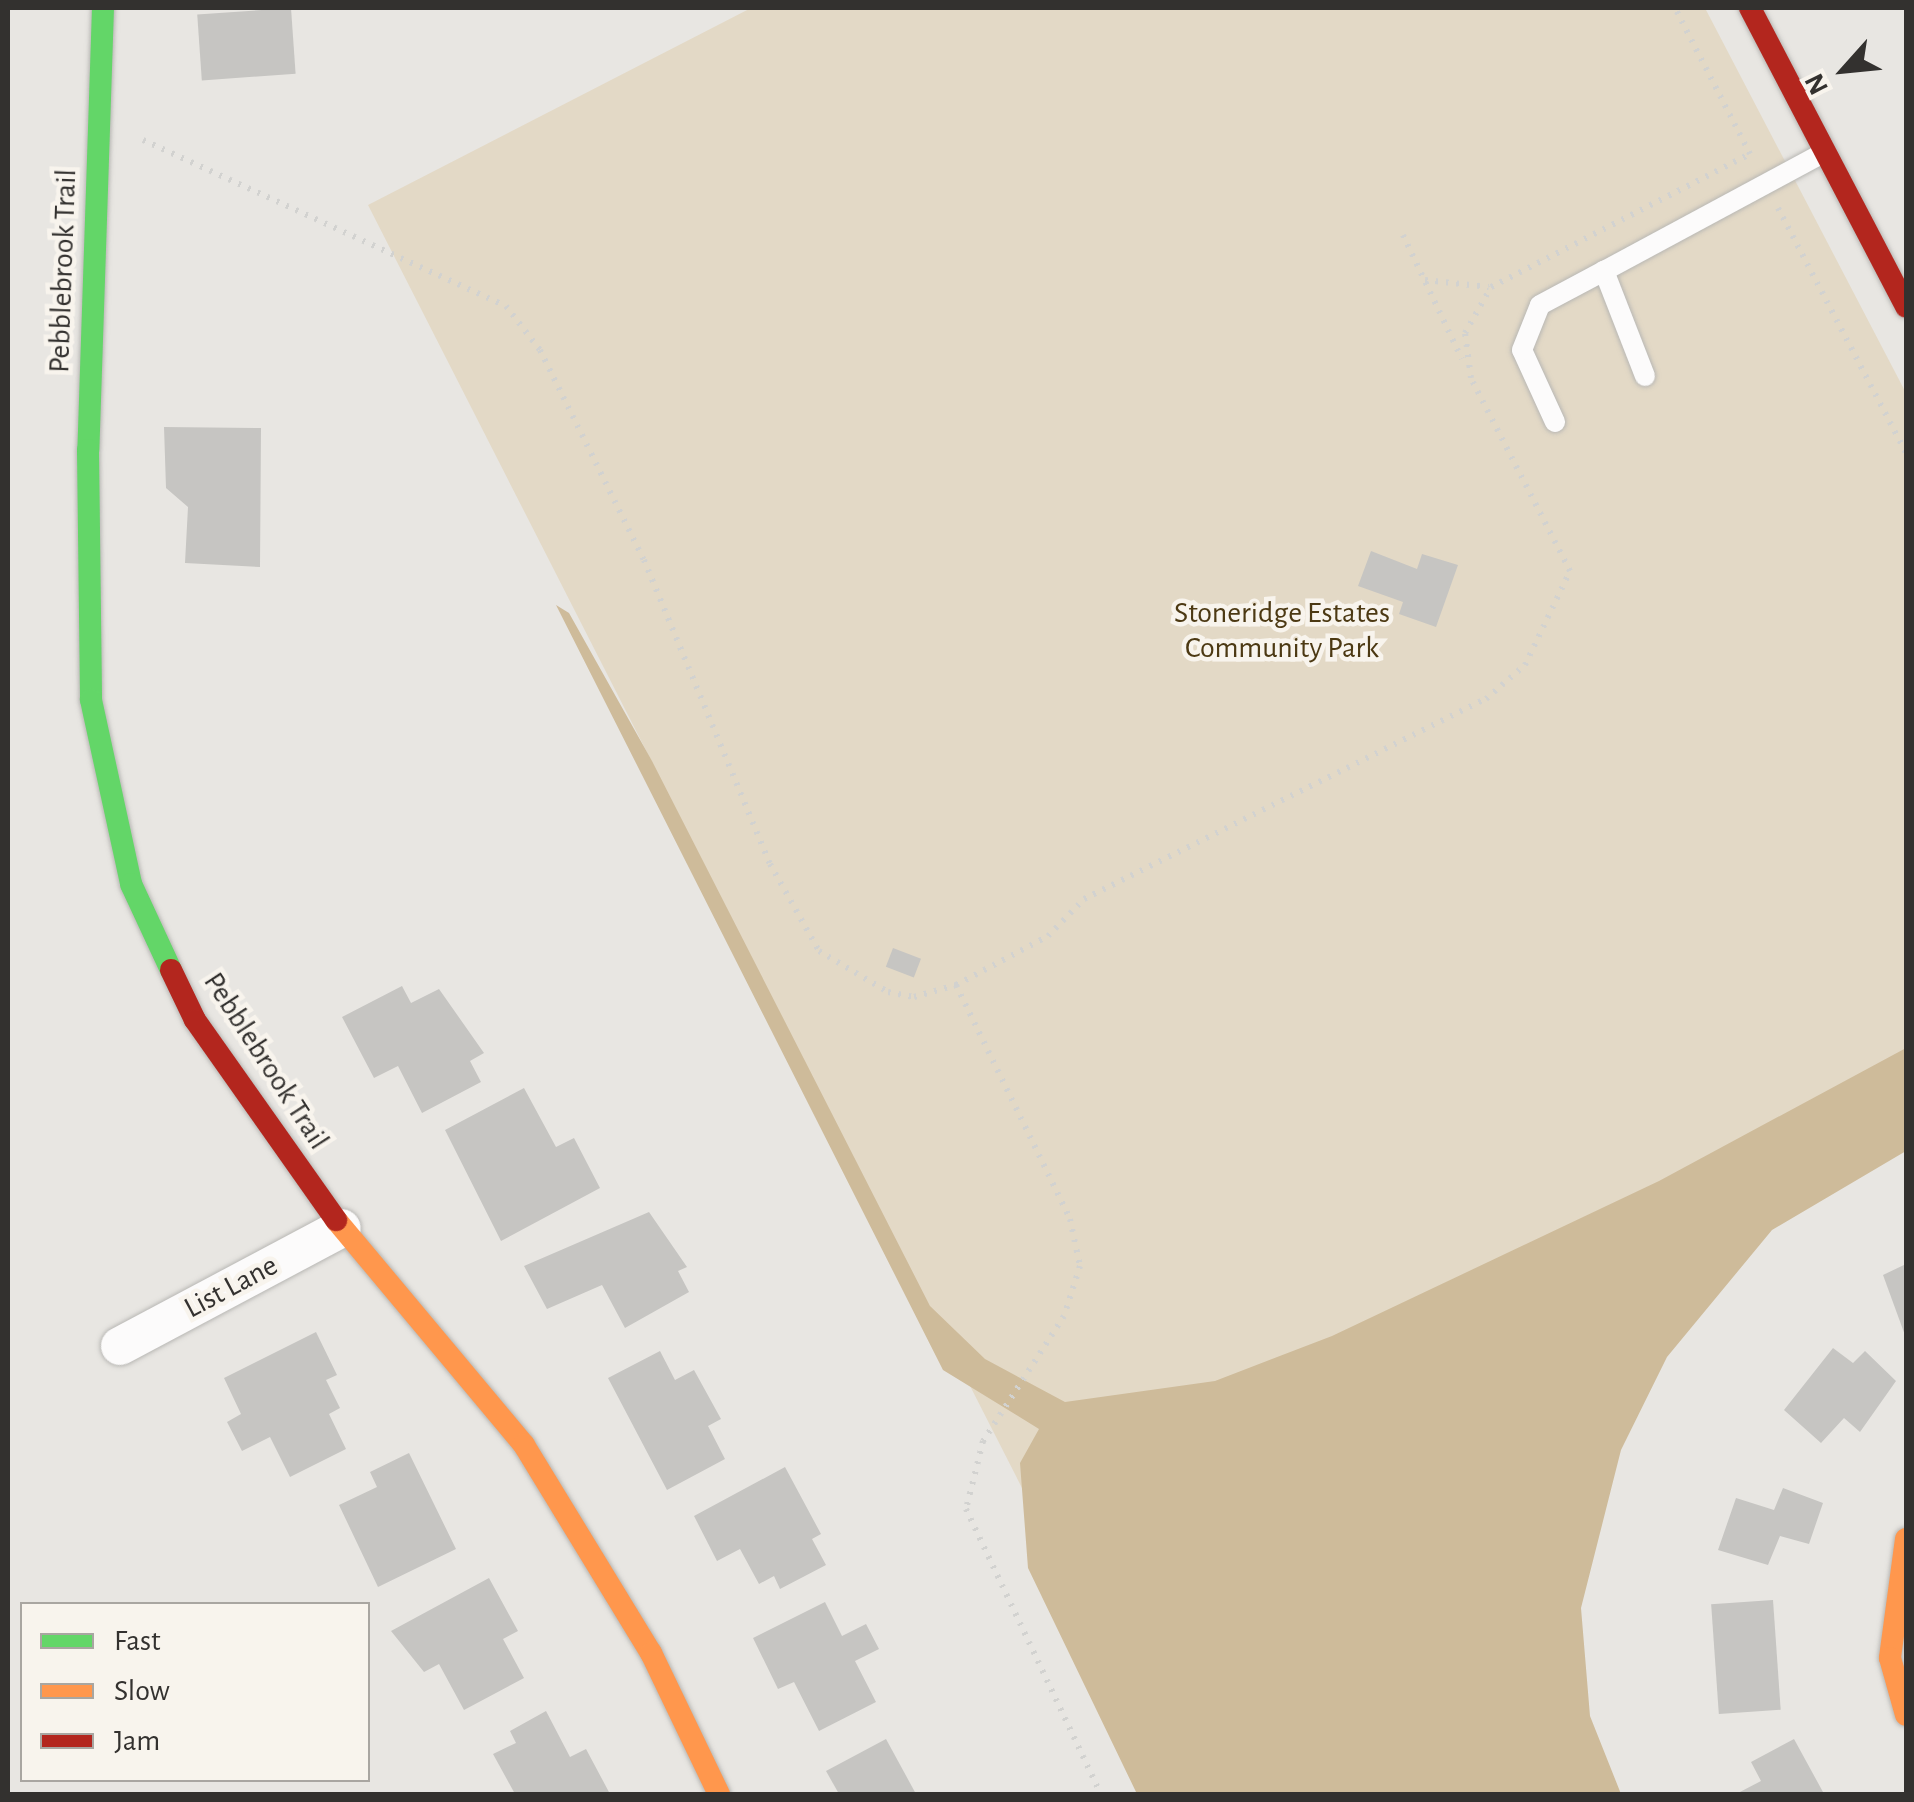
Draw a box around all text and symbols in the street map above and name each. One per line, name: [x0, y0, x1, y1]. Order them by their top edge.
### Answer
north arrow: [1794, 20, 1894, 120]
text: N: [1800, 69, 1834, 99]
street label: Pebblebrook Trail: [41, 169, 85, 373]
park label: Stoneridge Estates Community Park: [1174, 595, 1390, 666]
street label: Pebblebrook Trail: [195, 966, 337, 1156]
street label: List Lane: [178, 1247, 284, 1327]
legend: [20, 1602, 370, 1782]
text: Fast: [114, 1626, 161, 1656]
text: Slow: [114, 1676, 170, 1706]
text: Jam: [114, 1726, 160, 1756]

